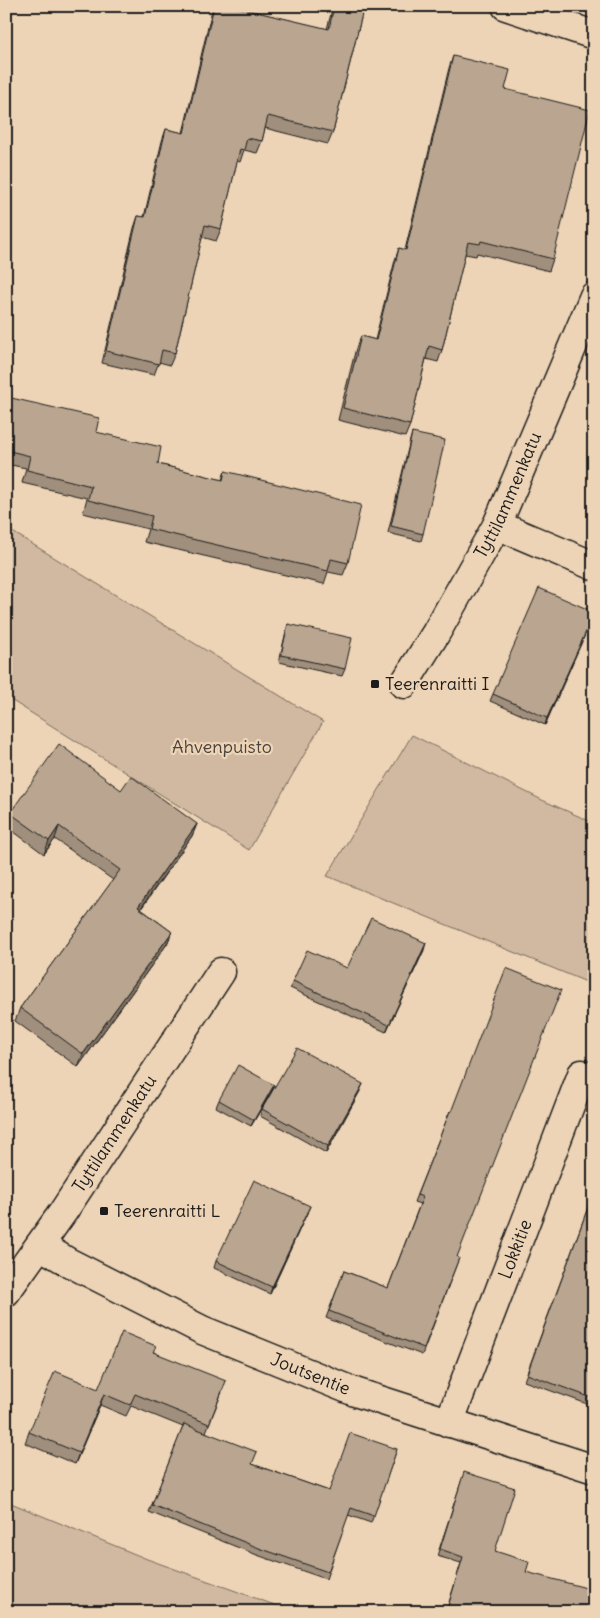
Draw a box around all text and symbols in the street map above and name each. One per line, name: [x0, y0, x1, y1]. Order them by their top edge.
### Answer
street label: Tyttilammenkatu: [469, 428, 546, 562]
place label: Teerenraitti I: [385, 672, 489, 695]
marker: Teerenraitti I: [369, 678, 381, 690]
park label: Ahvenpuisto: [172, 735, 272, 758]
street label: Tyttilammenkatu: [67, 1070, 161, 1197]
place label: Teerenraitti L: [114, 1199, 220, 1222]
marker: Teerenraitti L: [98, 1205, 110, 1217]
street label: Lokkitie: [493, 1216, 537, 1282]
street label: Joutsentie: [267, 1347, 354, 1400]

